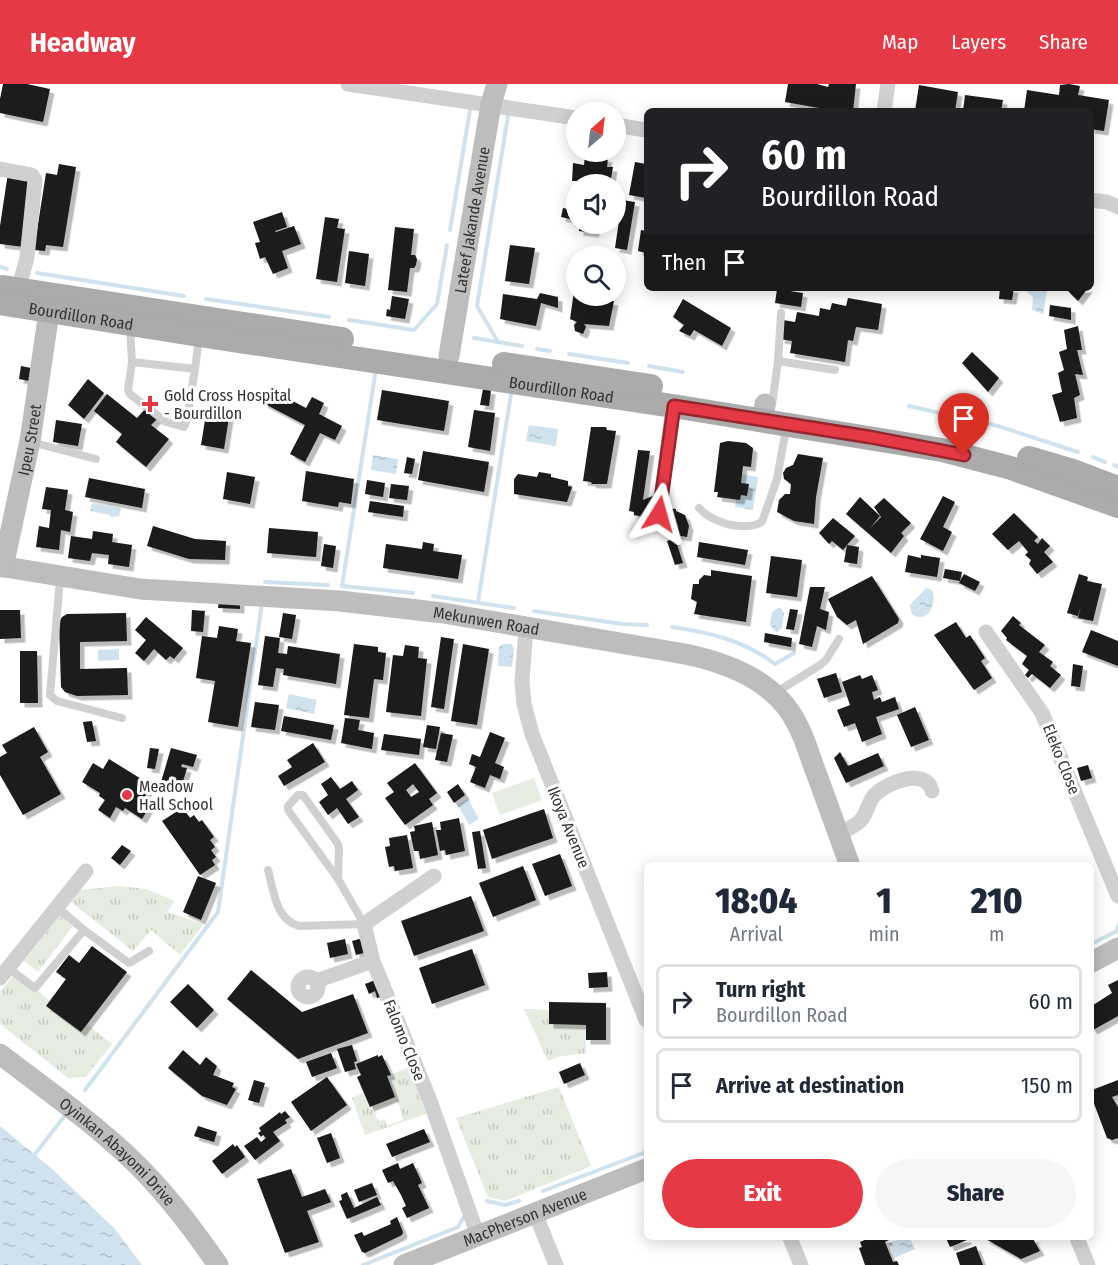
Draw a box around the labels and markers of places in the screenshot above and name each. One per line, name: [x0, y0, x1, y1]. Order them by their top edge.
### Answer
place label: Gold Cross Hospital - Bourdillon: [164, 386, 291, 423]
pin: [938, 393, 989, 455]
marker: Gold Cross Hospital - Bourdillon: [141, 395, 159, 413]
place label: Meadow Hall School: [139, 777, 213, 814]
marker: Meadow Hall School: [120, 788, 134, 802]

